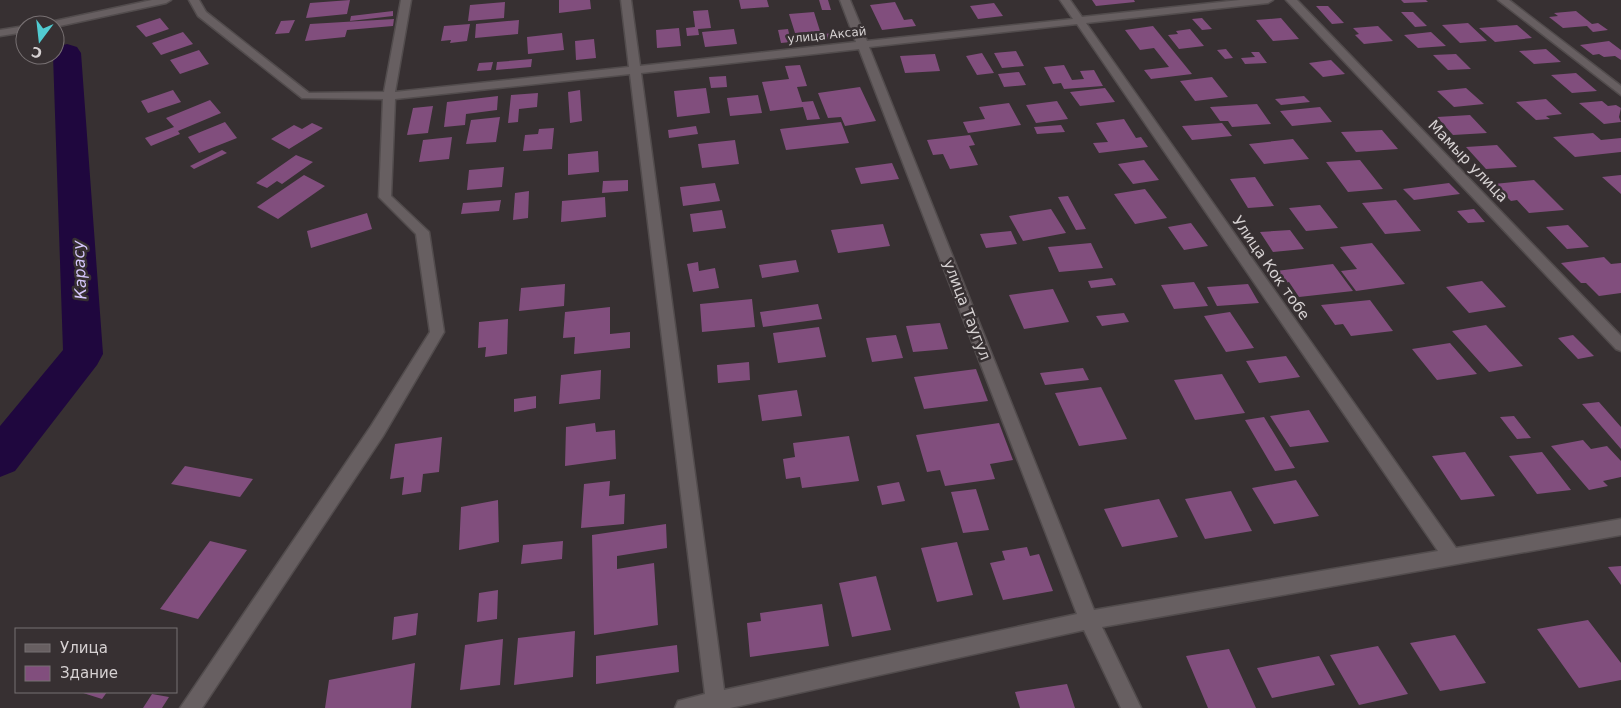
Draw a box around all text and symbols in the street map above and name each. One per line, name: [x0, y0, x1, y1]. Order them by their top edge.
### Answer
north arrow: [15, 15, 65, 65]
street label: улица Аксай: [787, 24, 867, 46]
text: С: [30, 43, 44, 62]
street label: Мамыр улица: [1424, 116, 1512, 206]
street label: Улица Кок тобе: [1228, 213, 1314, 323]
water label: Карасу: [68, 239, 91, 300]
street label: улица Таугул: [940, 257, 994, 363]
legend: [15, 628, 178, 693]
text: Улица: [60, 639, 108, 657]
text: Здание: [60, 664, 118, 682]

